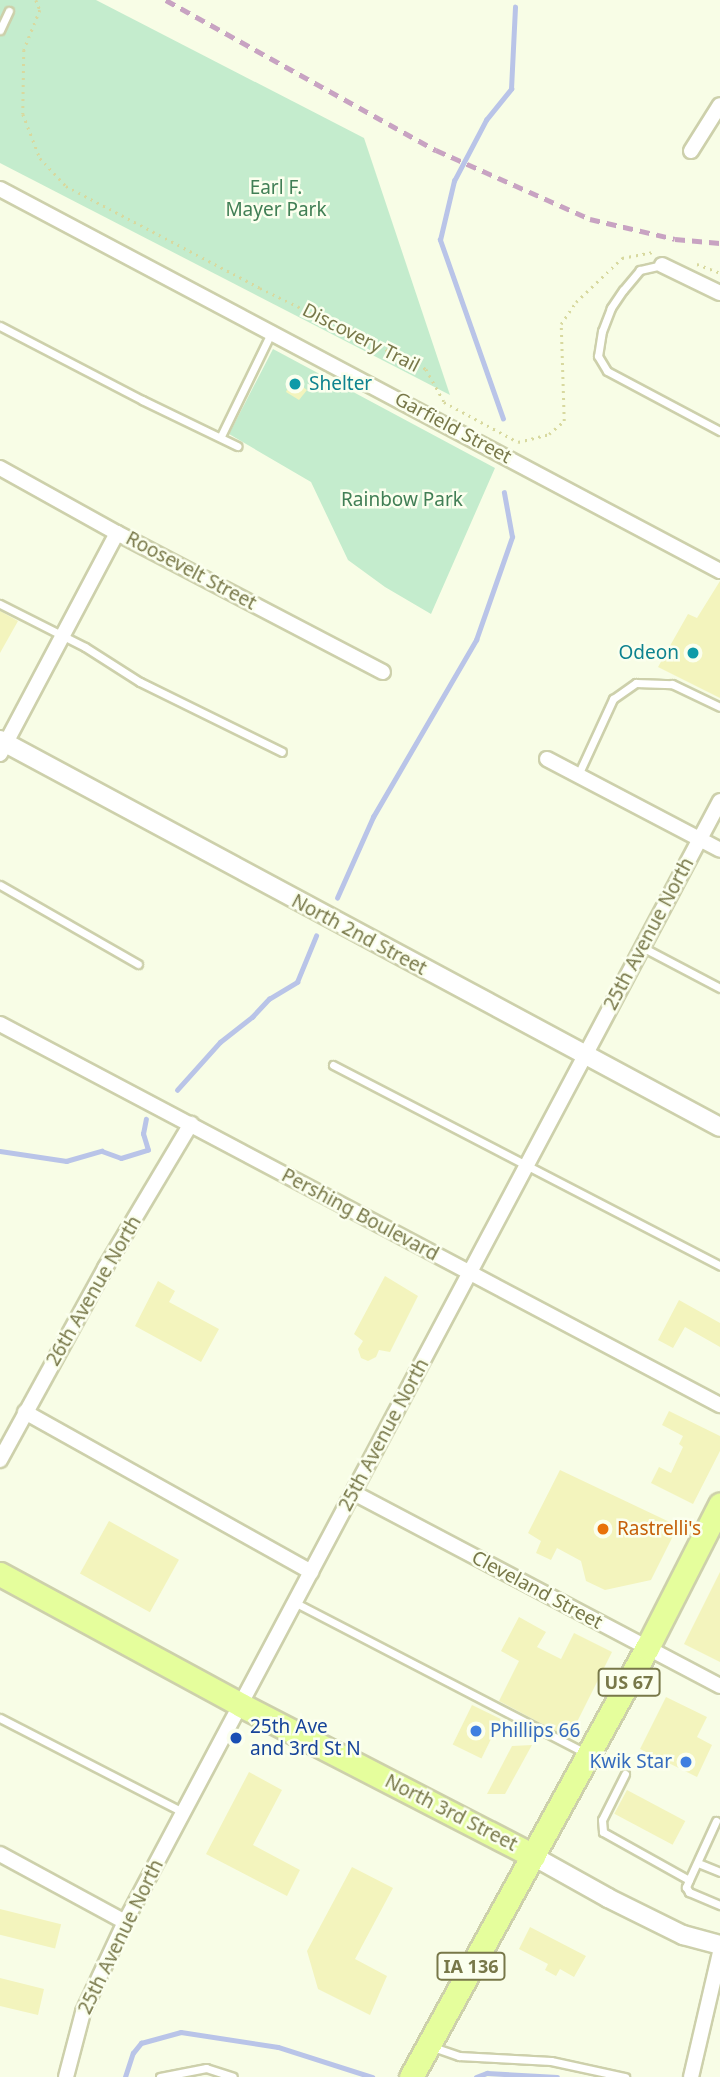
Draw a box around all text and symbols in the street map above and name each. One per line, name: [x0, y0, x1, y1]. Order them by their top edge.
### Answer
park label: Earl F. Mayer Park: [225, 177, 327, 221]
street label: Discovery Trail: [299, 299, 423, 377]
place label: Shelter: [309, 373, 372, 395]
marker: Shelter: [287, 376, 303, 392]
street label: Garfield Street: [391, 388, 515, 468]
park label: Rainbow Park: [341, 489, 463, 511]
street label: Roosevelt Street: [122, 527, 260, 615]
place label: Odeon: [619, 642, 679, 664]
marker: Odeon: [685, 645, 701, 661]
street label: 25th Avenue North: [599, 854, 699, 1014]
street label: North 2nd Street: [288, 890, 430, 980]
street label: Pershing Boulevard: [278, 1164, 442, 1266]
street label: 26th Avenue North: [42, 1212, 146, 1370]
street label: 25th Avenue North: [334, 1355, 434, 1515]
place label: Rastrelli's: [617, 1518, 701, 1540]
marker: Rastrelli's: [595, 1521, 611, 1537]
street label: Cleveland Street: [468, 1546, 606, 1634]
road number: US 67: [598, 1667, 660, 1696]
place label: 25th Ave and 3rd St N: [250, 1716, 361, 1760]
place label: Phillips 66: [490, 1720, 580, 1742]
marker: Phillips 66: [468, 1723, 484, 1739]
marker: 25th Ave and 3rd St N: [228, 1730, 244, 1746]
place label: Kwik Star: [590, 1751, 672, 1773]
marker: Kwik Star: [678, 1754, 694, 1770]
street label: North 3rd Street: [381, 1770, 521, 1856]
street label: 25th Avenue North: [74, 1856, 168, 2018]
road number: IA 136: [436, 1952, 506, 1980]

